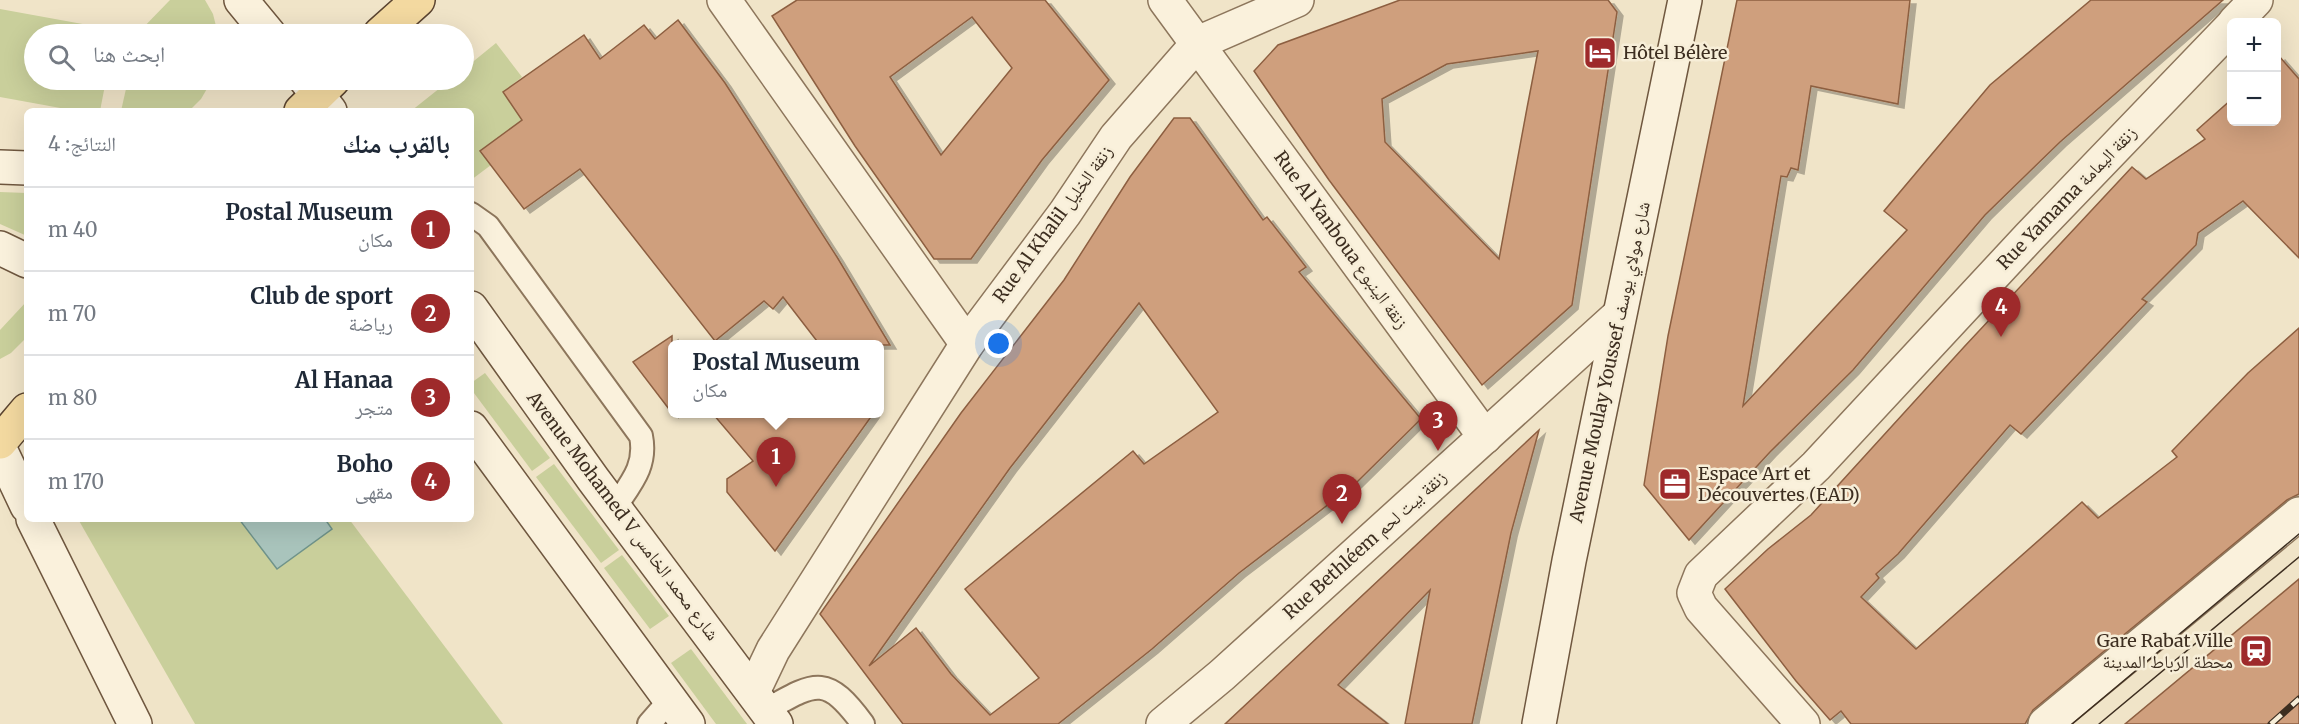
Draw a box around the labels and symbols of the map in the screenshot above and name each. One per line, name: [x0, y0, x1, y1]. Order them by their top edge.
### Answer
hotel icon: Hôtel Bélère: [1582, 35, 1618, 71]
place label: Hôtel Bélère: [1623, 41, 1728, 64]
street label: Rue Yamama زنقة اليمامة: [1992, 121, 2141, 274]
street label: Rue Al Khalil زنقة الخليل: [988, 141, 1117, 307]
street label: Rue Al Yanboua زنقة الينبوع: [1269, 146, 1414, 333]
street label: Avenue Moulay Youssef شارع مولاي يوسف: [1564, 199, 1658, 526]
pin: 4: [1982, 288, 2020, 337]
your location: [984, 329, 1013, 358]
street label: Avenue Mohamed V شارع محمد الخامس: [522, 386, 725, 645]
pin: 3: [1418, 402, 1458, 451]
pin: 1: [756, 438, 796, 487]
place label: Espace Art et Découvertes (EAD): [1698, 462, 1860, 506]
street label: Rue Bethléem زنقة بيت لحم: [1278, 465, 1452, 625]
office icon: Espace Art et Découvertes (EAD): [1657, 466, 1693, 502]
pin: 2: [1322, 474, 1362, 524]
place label: Gare Rabat Ville محطة الرباط المدينة: [2097, 629, 2233, 673]
station icon: Gare Rabat Ville محطة الرباط المدينة: [2238, 633, 2274, 669]

